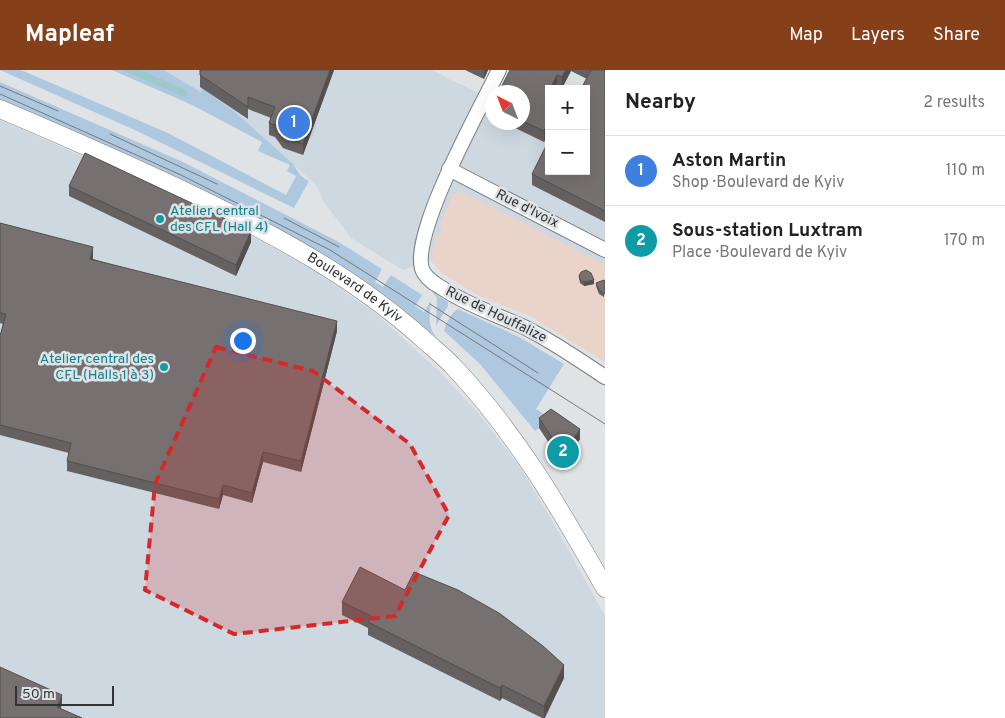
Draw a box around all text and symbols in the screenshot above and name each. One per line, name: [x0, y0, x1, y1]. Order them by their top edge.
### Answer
text: Mapleaf: [25, 20, 114, 50]
text: Map: [789, 24, 823, 47]
text: Layers: [851, 24, 905, 47]
text: Share: [933, 24, 980, 47]
north arrow: [485, 85, 530, 130]
map controls: [545, 85, 590, 175]
button: +: [545, 85, 590, 130]
text: Nearby: [625, 89, 696, 116]
text: 2 results: [923, 93, 985, 113]
pin: 1: [278, 104, 310, 142]
button: −: [545, 130, 590, 175]
text: Aston Martin: [672, 149, 786, 173]
text: 1: [638, 161, 644, 181]
text: 110 m: [945, 161, 985, 181]
text: Shop · Boulevard de Kyiv: [672, 173, 844, 193]
street label: Rue d'Ivoix: [493, 186, 561, 232]
place label: Atelier central des CFL (Hall 4): [170, 203, 268, 236]
marker: Atelier central des CFL (Hall 4): [154, 213, 166, 225]
text: Sous-station Luxtram: [672, 219, 863, 243]
text: 2: [636, 231, 646, 251]
text: 170 m: [944, 231, 985, 251]
text: Place · Boulevard de Kyiv: [672, 243, 847, 263]
street label: Boulevard de Kyiv: [304, 249, 406, 326]
street label: Rue de Houffalize: [443, 283, 549, 347]
your location: [230, 328, 256, 354]
place label: Atelier central des CFL (Halls 1 à 3): [40, 351, 154, 384]
marker: Atelier central des CFL (Halls 1 à 3): [158, 361, 170, 373]
pin: 2: [547, 433, 579, 471]
scale bar: [15, 683, 114, 706]
text: 50 m: [22, 686, 55, 703]

